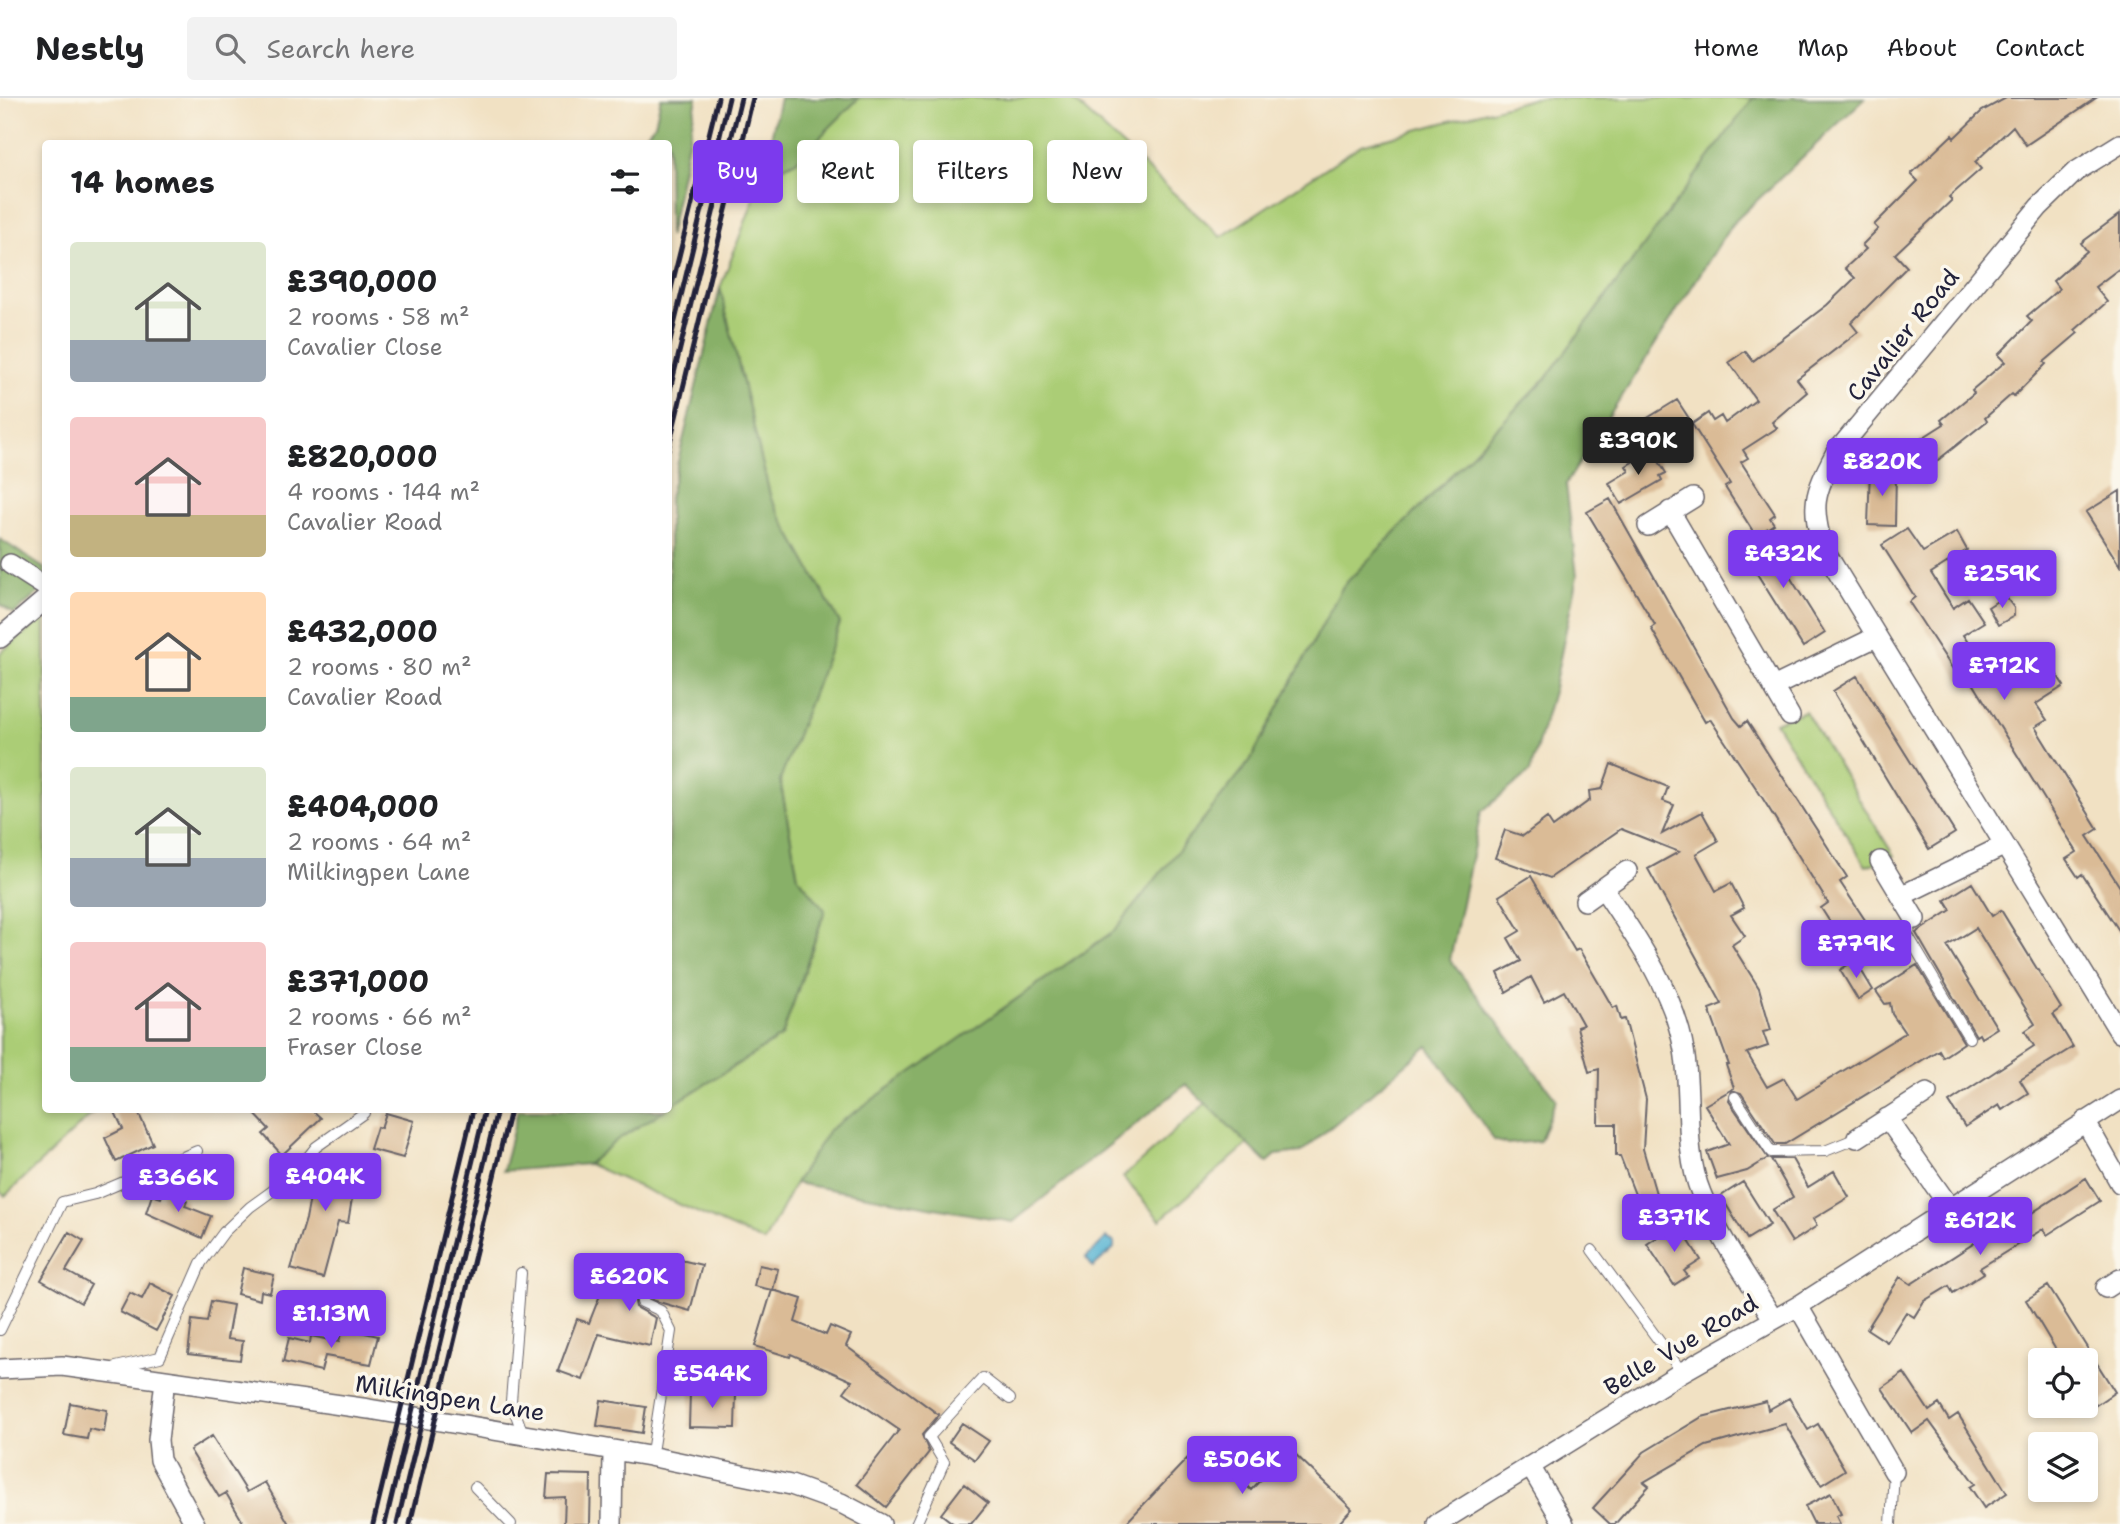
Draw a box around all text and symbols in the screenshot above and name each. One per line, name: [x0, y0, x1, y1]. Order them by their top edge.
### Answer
search box: [187, 17, 677, 80]
text: Nestly: [35, 26, 145, 71]
icon: search: [211, 29, 249, 67]
text: Search here: [267, 31, 415, 66]
text: Home: [1693, 32, 1759, 64]
text: Map: [1797, 32, 1849, 64]
text: About: [1887, 32, 1957, 64]
text: Contact: [1995, 32, 2085, 64]
chip: Buy: [693, 140, 783, 203]
chip: Rent: [797, 140, 899, 203]
chip: Filters: [913, 140, 1033, 203]
chip: New: [1047, 140, 1147, 203]
text: 14 homes: [70, 162, 215, 203]
icon: filters: [606, 163, 644, 201]
text: £390,000: [287, 261, 438, 302]
street label: Cavalier Road: [1840, 262, 1966, 408]
icon: home: [126, 270, 210, 354]
text: 2 rooms · 58 m²: [287, 302, 470, 332]
text: Cavalier Close: [287, 332, 443, 362]
pin: £390K: [1589, 418, 1687, 477]
text: £390K: [1599, 425, 1677, 455]
text: £820,000: [287, 436, 438, 477]
pin: £820K: [1833, 438, 1931, 498]
icon: home: [126, 445, 210, 529]
text: £820K: [1843, 446, 1921, 476]
text: 4 rooms · 144 m²: [287, 477, 480, 507]
text: Cavalier Road: [287, 507, 442, 537]
pin: £432K: [1734, 531, 1832, 590]
text: £432K: [1744, 538, 1822, 568]
pin: £259K: [1953, 550, 2051, 610]
text: £259K: [1963, 558, 2041, 588]
text: £432,000: [287, 611, 438, 652]
icon: home: [126, 620, 210, 704]
pin: £712K: [1955, 642, 2053, 702]
text: £712K: [1968, 650, 2040, 680]
text: 2 rooms · 80 m²: [287, 652, 472, 682]
text: Cavalier Road: [287, 682, 442, 712]
text: £404,000: [287, 786, 439, 827]
icon: home: [126, 795, 210, 879]
text: 2 rooms · 64 m²: [287, 827, 471, 857]
text: Milkingpen Lane: [287, 857, 471, 887]
pin: £779K: [1807, 920, 1905, 980]
text: £779K: [1817, 928, 1895, 958]
text: £371,000: [287, 961, 429, 1002]
icon: home: [126, 970, 210, 1054]
text: 2 rooms · 66 m²: [287, 1002, 472, 1032]
text: Fraser Close: [287, 1032, 423, 1062]
pin: £366K: [129, 1154, 227, 1214]
pin: £404K: [276, 1154, 374, 1213]
text: £404K: [285, 1161, 365, 1191]
text: £366K: [138, 1162, 218, 1192]
pin: £371K: [1625, 1194, 1723, 1254]
pin: £612K: [1931, 1198, 2029, 1257]
text: £371K: [1638, 1202, 1710, 1232]
text: £612K: [1944, 1205, 2016, 1235]
pin: £620K: [580, 1254, 678, 1313]
text: £620K: [590, 1261, 668, 1291]
street label: Belle Vue Road: [1598, 1286, 1764, 1404]
pin: £1.13M: [274, 1290, 388, 1350]
text: £1.13M: [292, 1298, 370, 1328]
map controls: [2028, 1348, 2098, 1502]
button: locate: [2028, 1348, 2098, 1418]
pin: £544K: [663, 1350, 761, 1410]
text: £544K: [673, 1358, 751, 1388]
street label: Milkingpen Lane: [353, 1367, 547, 1429]
button: layers: [2028, 1432, 2098, 1502]
pin: £506K: [1193, 1436, 1291, 1496]
text: £506K: [1203, 1444, 1281, 1474]

